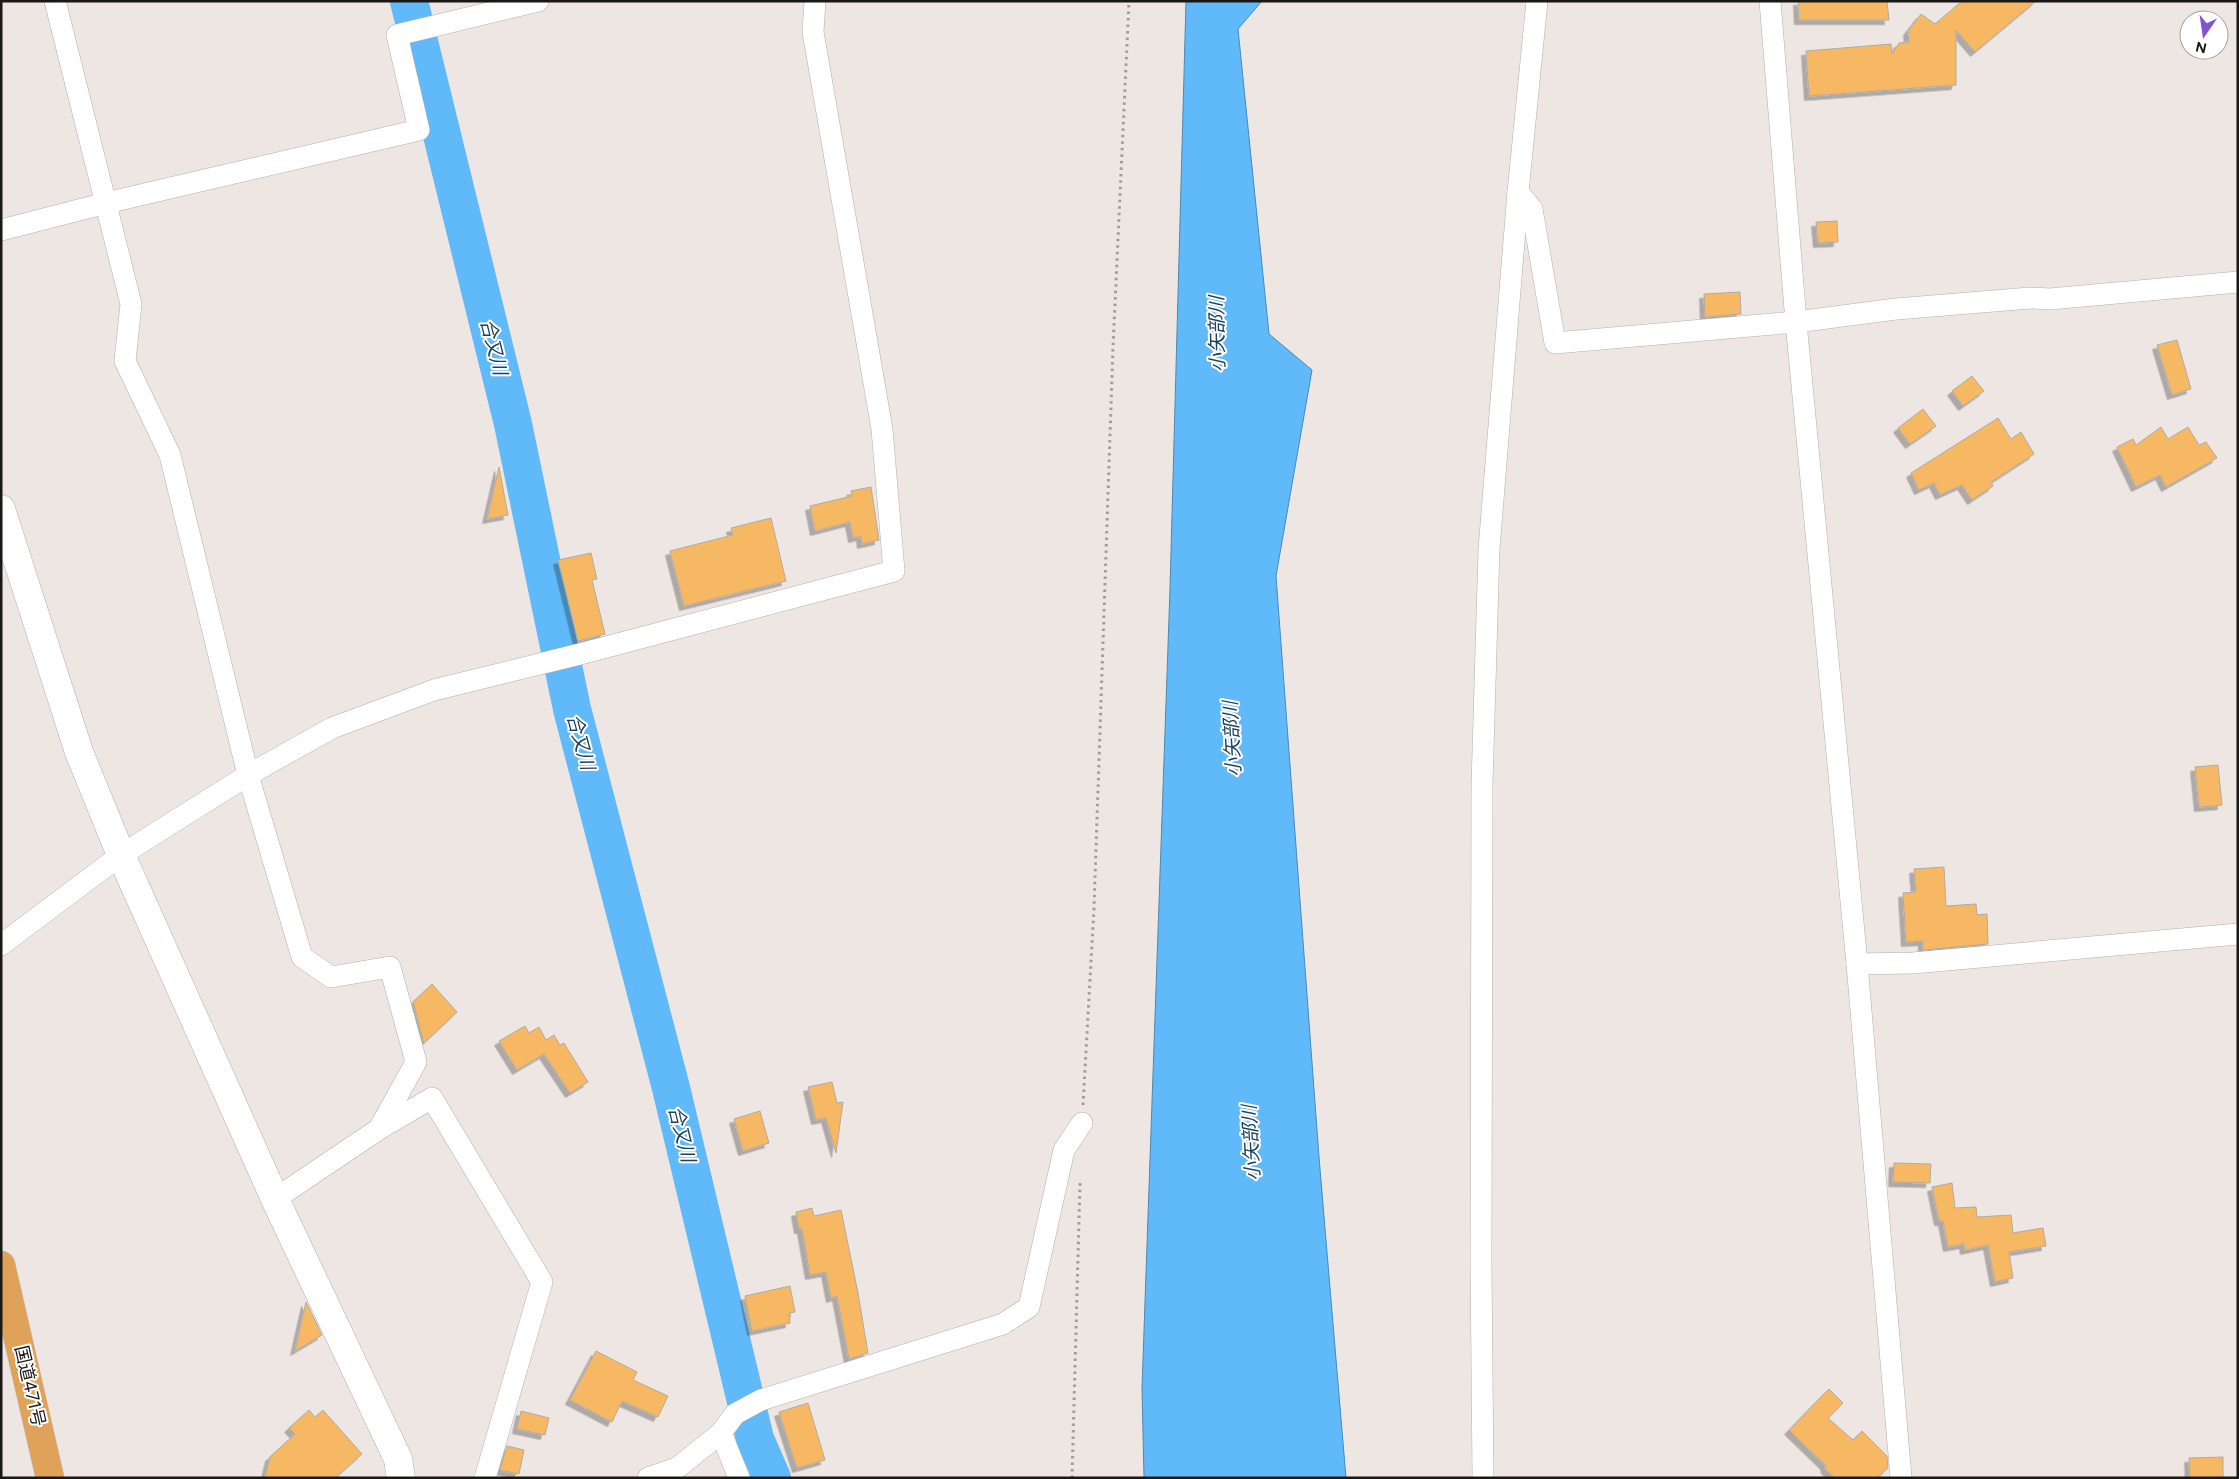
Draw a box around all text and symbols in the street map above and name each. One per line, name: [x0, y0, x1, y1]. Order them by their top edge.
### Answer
north arrow: [2179, 10, 2229, 60]
text: N: [2194, 38, 2208, 57]
water label: 小矢部川: [1205, 294, 1229, 372]
water label: 合又川: [476, 317, 513, 379]
water label: 小矢部川: [1218, 698, 1245, 778]
water label: 合又川: [563, 711, 600, 774]
water label: 小矢部川: [1237, 1102, 1264, 1182]
water label: 合又川: [664, 1104, 701, 1166]
street label: 国道471号: [10, 1343, 50, 1429]

